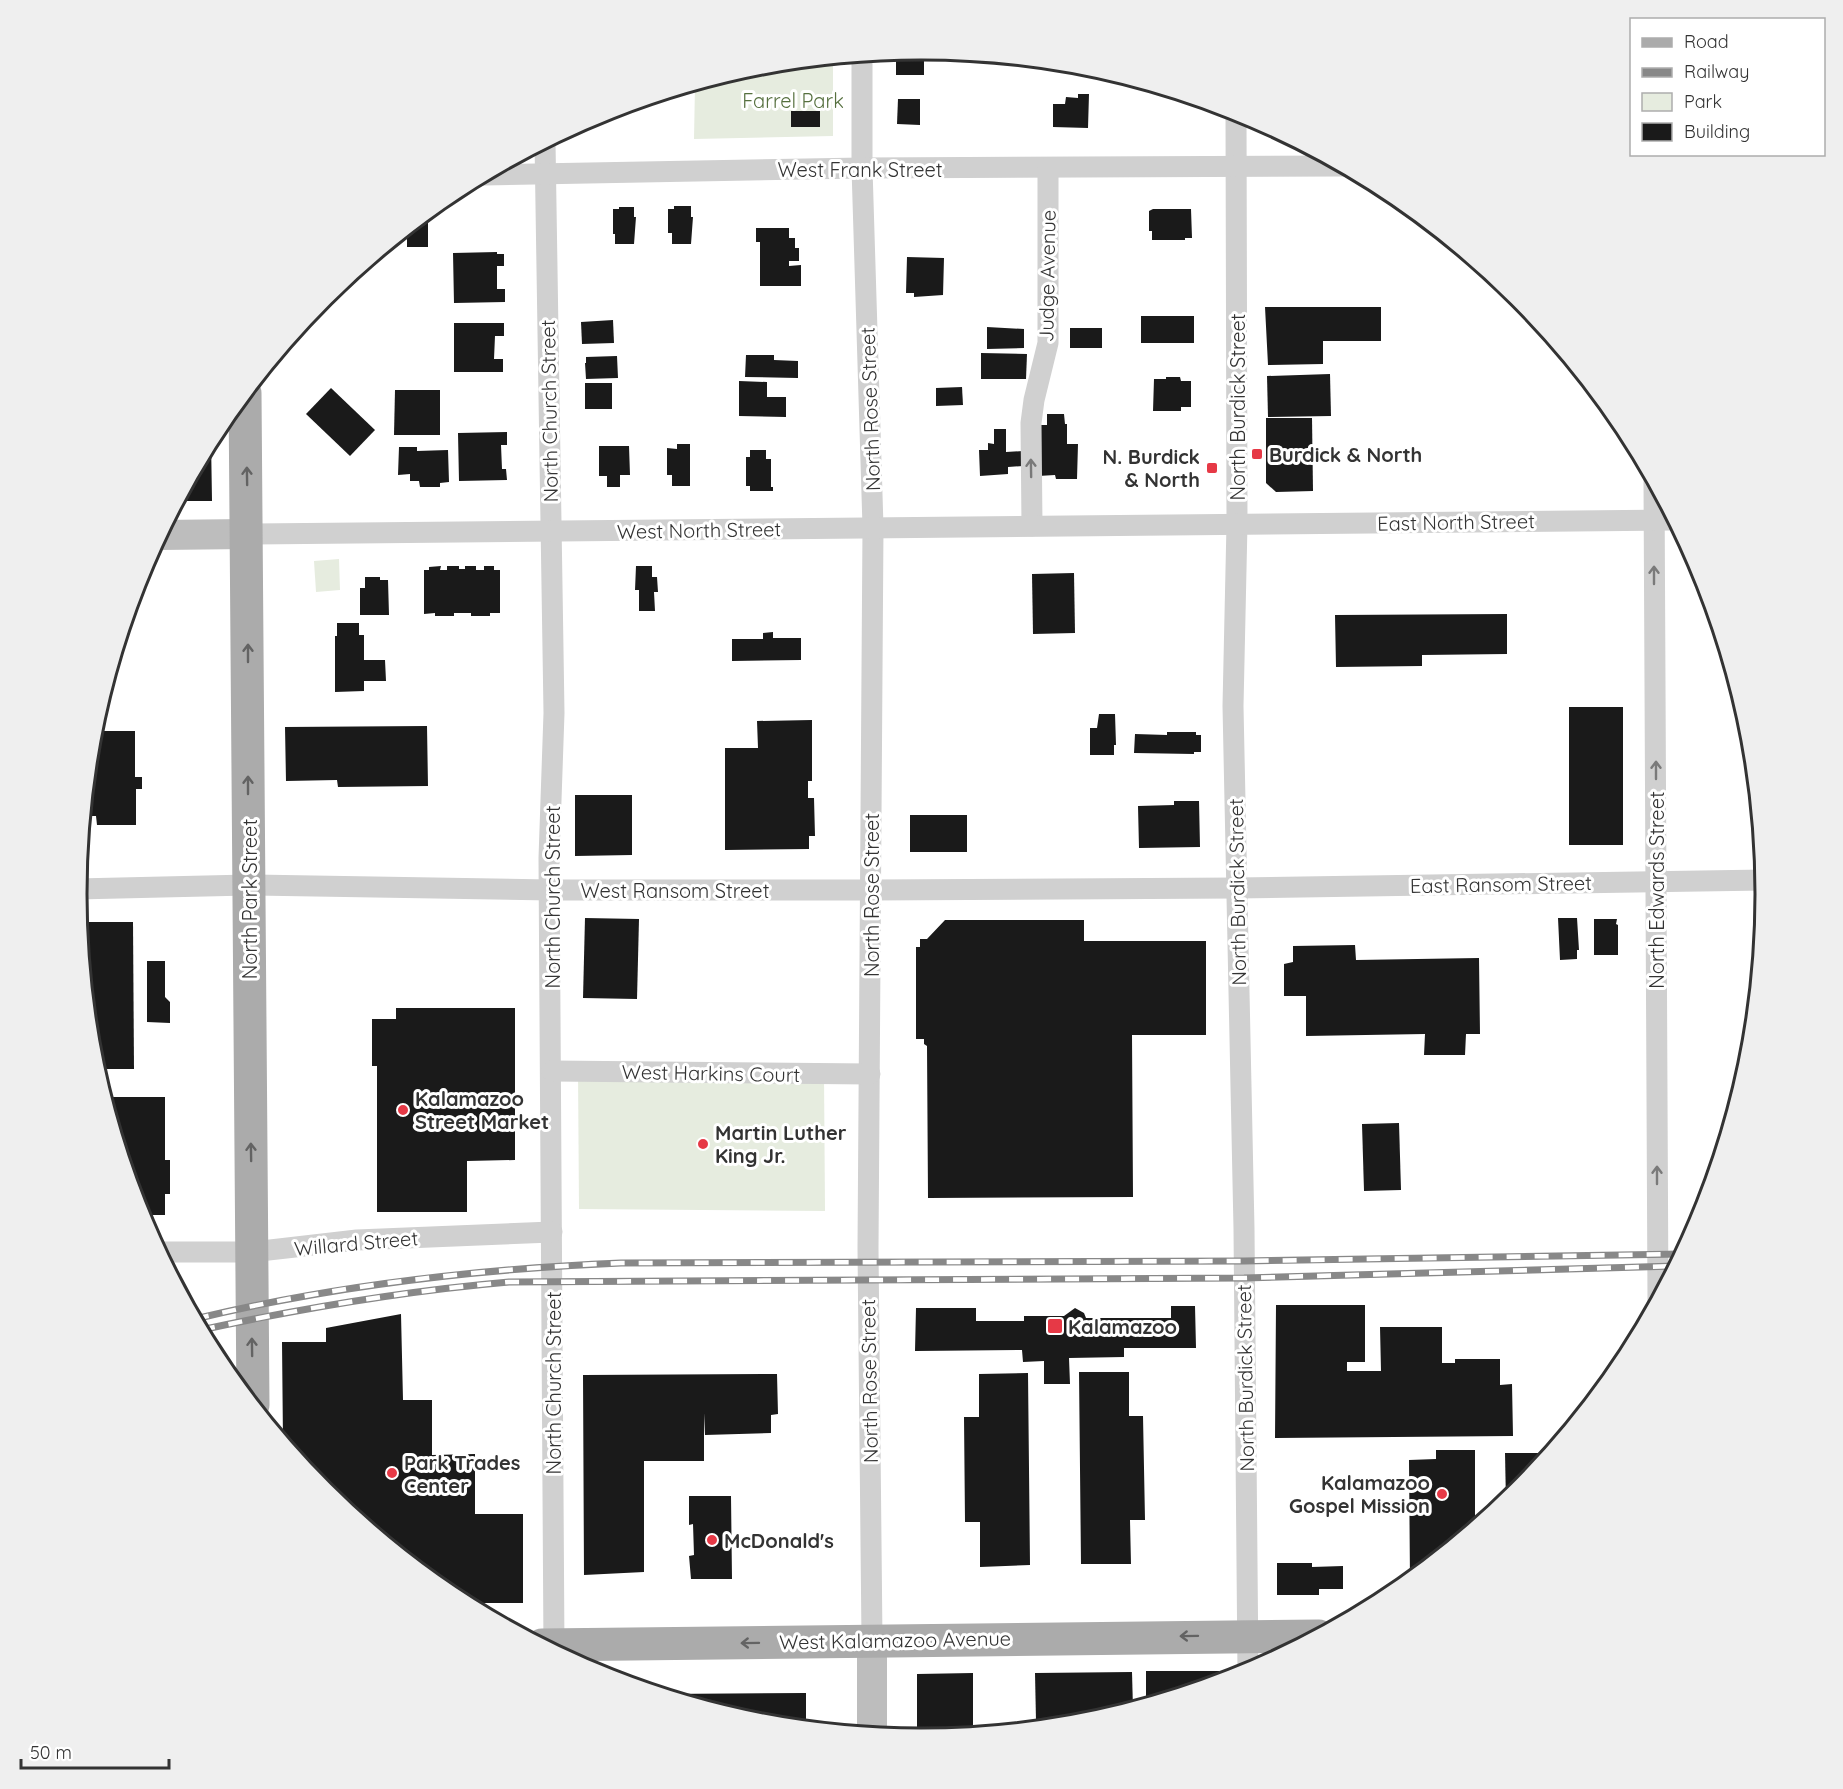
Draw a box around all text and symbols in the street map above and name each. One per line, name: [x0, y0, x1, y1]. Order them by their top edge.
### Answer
legend: [1630, 18, 1825, 156]
text: Road: [1684, 30, 1729, 53]
text: Railway: [1684, 60, 1750, 83]
park label: Farrel Park: [742, 88, 844, 113]
text: Park: [1684, 90, 1722, 113]
text: Building: [1684, 120, 1750, 143]
street label: West Frank Street: [777, 157, 943, 182]
street label: Judge Avenue: [1033, 210, 1061, 342]
street label: North Burdick Street: [1225, 313, 1250, 501]
street label: North Church Street: [535, 319, 563, 503]
street label: North Rose Street: [855, 326, 885, 491]
place label: Burdick & North: [1269, 442, 1422, 467]
place label: N. Burdick & North: [1103, 444, 1200, 492]
marker: Burdick & North: [1250, 447, 1264, 461]
one-way arrow: [1025, 458, 1037, 478]
marker: N. Burdick & North: [1205, 461, 1219, 475]
one-way arrow: [241, 466, 252, 486]
street label: East North Street: [1377, 508, 1535, 536]
street label: West North Street: [617, 516, 782, 544]
one-way arrow: [1649, 565, 1660, 585]
one-way arrow: [242, 643, 254, 663]
one-way arrow: [1650, 760, 1662, 780]
one-way arrow: [242, 775, 254, 795]
street label: North Edwards Street: [1644, 791, 1669, 989]
street label: North Burdick Street: [1223, 798, 1251, 986]
street label: North Church Street: [540, 805, 565, 988]
street label: North Rose Street: [859, 813, 884, 977]
street label: North Park Street: [237, 819, 262, 979]
street label: East Ransom Street: [1410, 870, 1592, 898]
street label: West Ransom Street: [581, 878, 770, 903]
street label: West Harkins Court: [622, 1059, 801, 1087]
place label: Kalamazoo Street Market: [415, 1086, 549, 1134]
marker: Kalamazoo Street Market: [396, 1103, 410, 1117]
place label: Martin Luther King Jr.: [715, 1120, 847, 1168]
marker: Martin Luther King Jr.: [696, 1137, 710, 1151]
one-way arrow: [245, 1142, 257, 1162]
one-way arrow: [1651, 1165, 1663, 1185]
street label: Willard Street: [293, 1225, 419, 1261]
street label: North Burdick Street: [1231, 1284, 1259, 1472]
street label: North Church Street: [541, 1291, 566, 1474]
street label: North Rose Street: [855, 1299, 883, 1463]
place label: Kalamazoo: [1068, 1314, 1177, 1339]
marker: Kalamazoo: [1046, 1317, 1064, 1335]
one-way arrow: [246, 1337, 258, 1357]
place label: Park Trades Center: [404, 1450, 521, 1498]
marker: Park Trades Center: [385, 1466, 399, 1480]
place label: Kalamazoo Gospel Mission: [1289, 1470, 1430, 1518]
marker: Kalamazoo Gospel Mission: [1435, 1487, 1449, 1501]
place label: McDonald's: [724, 1528, 834, 1553]
marker: McDonald's: [705, 1533, 719, 1547]
street label: West Kalamazoo Avenue: [779, 1625, 1011, 1655]
one-way arrow: [1179, 1630, 1199, 1642]
one-way arrow: [741, 1637, 761, 1648]
scale bar: [21, 1732, 170, 1770]
text: 50 m: [30, 1741, 72, 1764]

